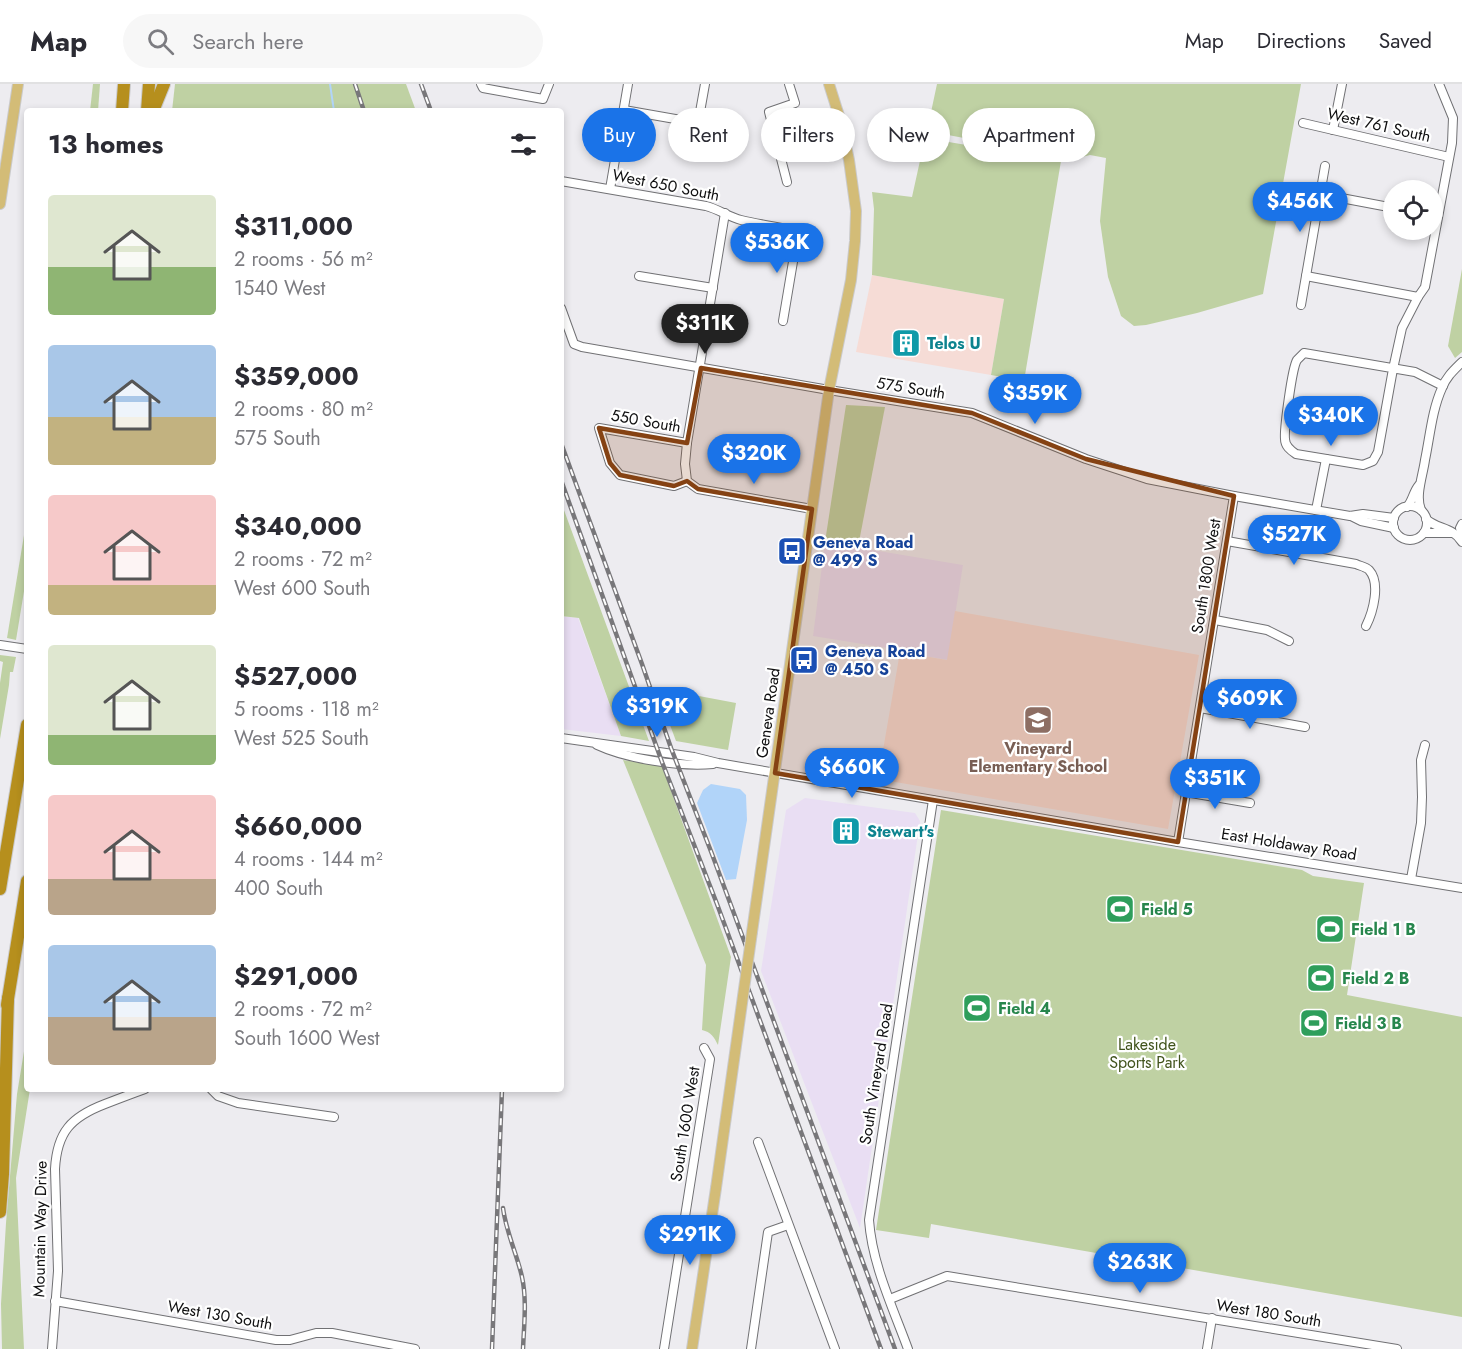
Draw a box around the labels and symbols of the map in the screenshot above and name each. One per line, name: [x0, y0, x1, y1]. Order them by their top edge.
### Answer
street label: West 761 South: [1325, 102, 1433, 148]
street label: West 650 South: [610, 163, 722, 207]
pin: $456K: [1258, 182, 1342, 233]
pin: $536K: [735, 223, 819, 274]
pin: $311K: [663, 304, 747, 355]
building icon: Telos U: [890, 327, 922, 359]
place label: Telos U: [927, 332, 981, 355]
street label: 575 South: [875, 371, 947, 405]
pin: $359K: [993, 374, 1077, 425]
pin: $340K: [1289, 396, 1373, 447]
street label: 550 South: [609, 404, 683, 438]
pin: $320K: [712, 434, 796, 485]
pin: $527K: [1252, 515, 1336, 566]
street label: South 1800 West: [1186, 517, 1226, 635]
place label: Geneva Road @ 499 S: [813, 531, 913, 572]
bus stop icon: Geneva Road @ 499 S: [776, 535, 808, 567]
place label: Geneva Road @ 450 S: [825, 640, 925, 681]
bus stop icon: Geneva Road @ 450 S: [788, 644, 820, 676]
street label: Geneva Road: [750, 666, 786, 760]
pin: $609K: [1208, 679, 1292, 730]
pin: $319K: [615, 687, 699, 738]
school or university icon: Vineyard Elementary School: [1022, 704, 1054, 736]
place label: Vineyard Elementary School: [969, 737, 1107, 778]
pin: $660K: [810, 748, 894, 799]
pin: $351K: [1173, 759, 1257, 810]
building icon: Stewart's: [830, 815, 862, 847]
place label: Stewart's: [867, 820, 934, 843]
street label: East Holdaway Road: [1220, 822, 1358, 866]
sports icon: Field 5: [1104, 893, 1136, 925]
place label: Field 5: [1141, 898, 1193, 921]
sports icon: Field 1 B: [1314, 913, 1346, 945]
place label: Field 1 B: [1351, 918, 1416, 941]
sports icon: Field 2 B: [1305, 962, 1337, 994]
place label: Field 2 B: [1342, 967, 1409, 990]
sports icon: Field 4: [961, 992, 993, 1024]
place label: Field 4: [998, 997, 1051, 1020]
street label: South Vineyard Road: [853, 1002, 899, 1146]
sports icon: Field 3 B: [1298, 1007, 1330, 1039]
place label: Field 3 B: [1335, 1012, 1402, 1035]
park label: Lakeside Sports Park: [1109, 1033, 1186, 1074]
street label: South 1600 West: [665, 1065, 705, 1183]
street label: Mountain Way Drive: [27, 1160, 53, 1298]
pin: $291K: [648, 1215, 732, 1266]
pin: $263K: [1098, 1243, 1182, 1294]
street label: West 180 South: [1215, 1293, 1323, 1333]
street label: West 130 South: [166, 1294, 274, 1336]

